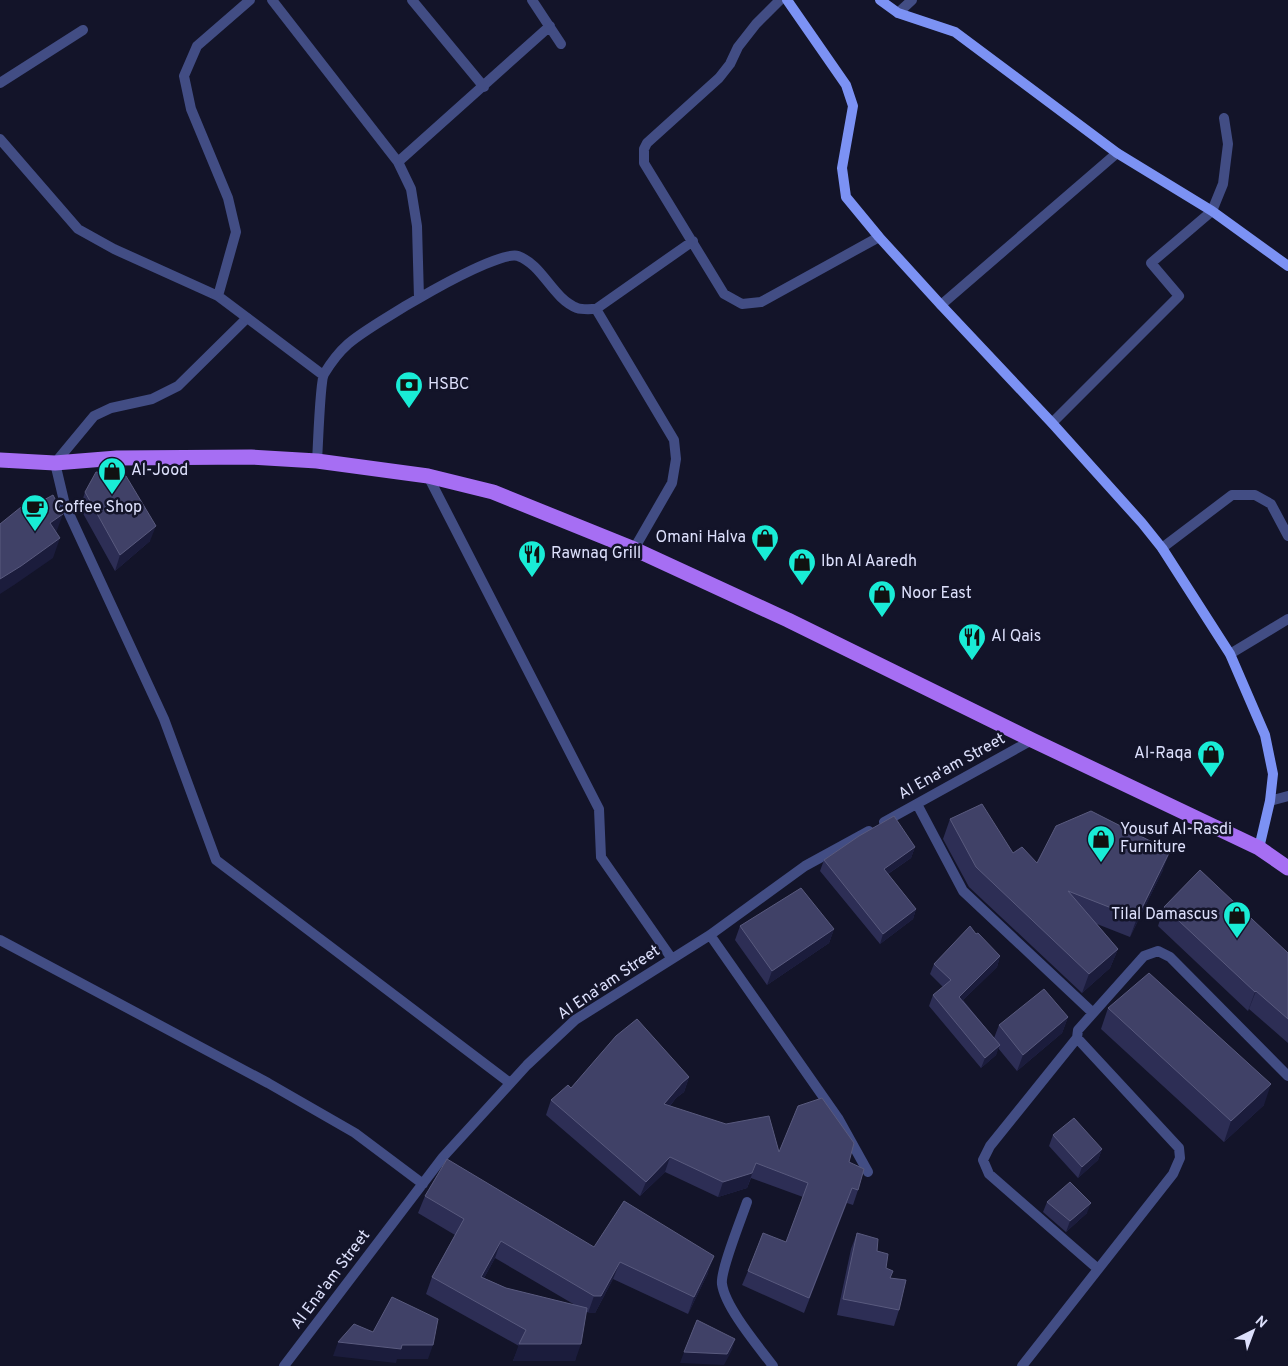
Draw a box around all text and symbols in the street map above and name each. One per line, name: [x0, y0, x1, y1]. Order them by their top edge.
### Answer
bank icon: HSBC: [394, 370, 424, 409]
place label: HSBC: [428, 375, 469, 395]
shop icon: Al-Jood: [97, 456, 127, 495]
place label: Al-Jood: [131, 461, 188, 481]
cafe icon: Coffee Shop: [20, 493, 50, 532]
place label: Coffee Shop: [54, 498, 142, 518]
shop icon: Omani Halva: [750, 523, 780, 562]
place label: Omani Halva: [656, 528, 746, 548]
restaurant icon: Rawnaq Grill: [517, 539, 547, 578]
place label: Rawnaq Grill: [551, 544, 641, 564]
shop icon: Ibn Al Aaredh: [787, 547, 817, 586]
place label: Ibn Al Aaredh: [821, 552, 917, 572]
shop icon: Noor East: [867, 579, 897, 618]
place label: Noor East: [901, 584, 972, 604]
restaurant icon: Al Qais: [957, 622, 987, 661]
place label: Al Qais: [991, 627, 1041, 647]
street label: Al Ena'am Street: [895, 729, 1009, 805]
shop icon: Al-Raqa: [1196, 739, 1226, 778]
place label: Al-Raqa: [1134, 744, 1192, 764]
place label: Yousuf Al-Rasdi Furniture: [1120, 820, 1232, 858]
shop icon: Yousuf Al-Rasdi Furniture: [1086, 824, 1116, 863]
shop icon: Tilal Damascus: [1222, 900, 1252, 939]
place label: Tilal Damascus: [1111, 905, 1218, 925]
street label: Al Ena'am Street: [554, 941, 664, 1025]
street label: Al Ena'am Street: [287, 1226, 375, 1334]
north arrow: [1228, 1306, 1278, 1356]
text: N: [1251, 1313, 1270, 1332]

